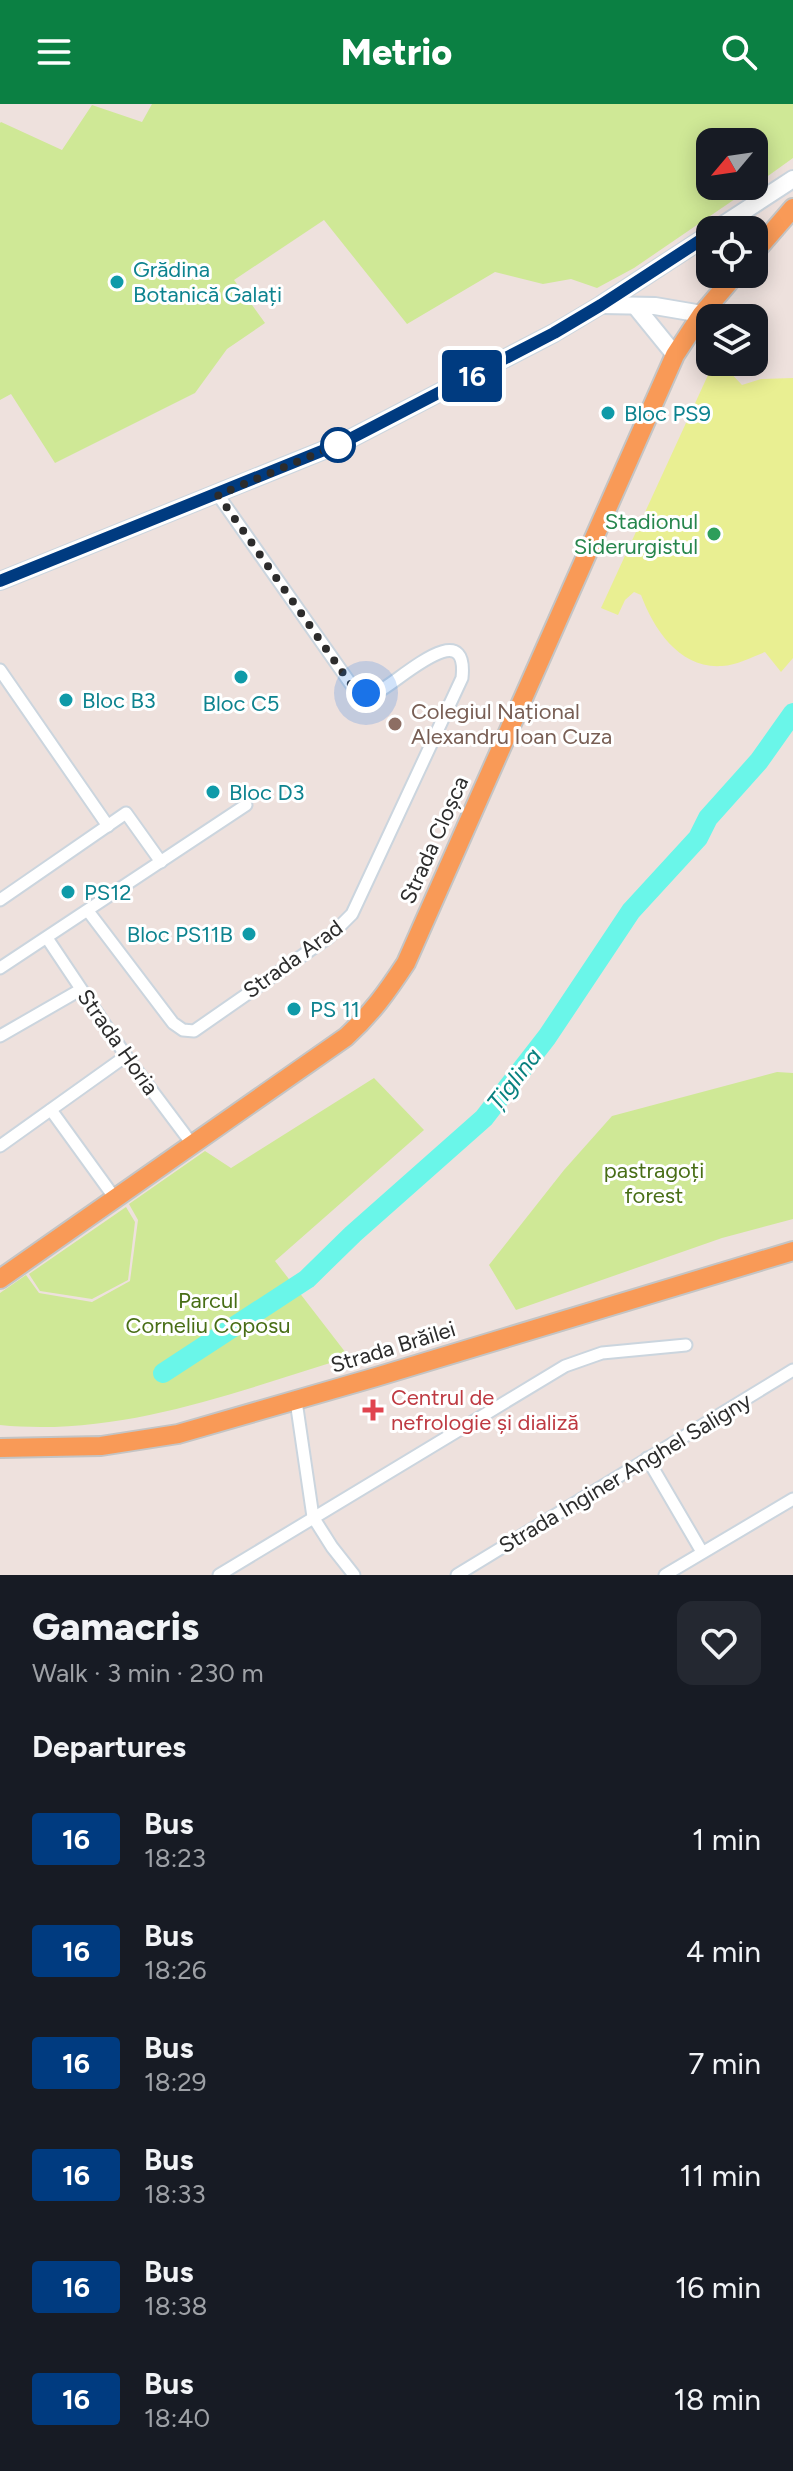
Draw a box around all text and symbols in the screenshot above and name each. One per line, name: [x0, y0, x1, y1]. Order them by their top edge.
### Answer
icon: menu: [32, 30, 76, 74]
icon: search: [717, 30, 761, 74]
text: Metrio: [341, 31, 452, 74]
north arrow: [696, 128, 768, 200]
map controls: [696, 128, 768, 376]
button: locate: [696, 216, 768, 288]
place label: Grădina Botanică Galați: [133, 256, 282, 308]
marker: Grădina Botanică Galați: [108, 273, 126, 291]
button: layers: [696, 304, 768, 376]
line badge: 16: [436, 350, 508, 402]
text: 16: [458, 359, 486, 393]
place label: Bloc PS9: [624, 400, 711, 427]
marker: Bloc PS9: [599, 404, 617, 422]
unlabelled marker: [321, 428, 355, 462]
place label: Stadionul Siderurgistul: [574, 508, 698, 560]
marker: Stadionul Siderurgistul: [705, 525, 723, 543]
marker: Bloc C5: [232, 668, 250, 686]
your location: [346, 673, 386, 713]
place label: Bloc B3: [82, 687, 156, 714]
place label: Bloc C5: [203, 690, 279, 717]
marker: Bloc B3: [57, 691, 75, 709]
place label: Colegiul Național Alexandru Ioan Cuza: [411, 698, 612, 750]
marker: Colegiul Național Alexandru Ioan Cuza: [386, 715, 404, 733]
street label: Strada Cloșca: [394, 772, 474, 908]
place label: Bloc D3: [229, 779, 304, 806]
marker: Bloc D3: [204, 783, 222, 801]
place label: PS12: [84, 879, 132, 906]
marker: PS12: [59, 883, 77, 901]
street label: Strada Arad: [238, 914, 348, 1004]
place label: Bloc PS11B: [127, 921, 233, 948]
marker: Bloc PS11B: [240, 925, 258, 943]
street label: Strada Horia: [72, 984, 164, 1100]
place label: PS 11: [310, 996, 360, 1023]
marker: PS 11: [285, 1000, 303, 1018]
water label: Țiglina: [481, 1042, 547, 1116]
park label: pastragoți forest: [604, 1157, 704, 1209]
park label: Parcul Corneliu Coposu: [126, 1287, 290, 1339]
street label: Strada Brăilei: [327, 1315, 459, 1379]
place label: Centrul de nefrologie și dializă: [391, 1384, 579, 1436]
street label: Strada Inginer Anghel Saligny: [494, 1387, 756, 1559]
marker: Centrul de nefrologie și dializă: [362, 1399, 384, 1421]
button: heart: [677, 1601, 761, 1685]
text: Gamacris: [32, 1604, 199, 1650]
text: Walk · 3 min · 230 m: [32, 1657, 264, 1689]
text: Departures: [32, 1728, 186, 1765]
text: Bus: [144, 1805, 193, 1842]
text: 1 min: [692, 1821, 761, 1858]
text: 16: [62, 1822, 90, 1856]
text: 18:23: [144, 1842, 206, 1874]
text: Bus: [144, 1917, 193, 1954]
text: 4 min: [686, 1933, 761, 1970]
text: 16: [62, 1934, 90, 1968]
text: 18:26: [144, 1954, 207, 1986]
text: Bus: [144, 2029, 193, 2066]
text: 7 min: [688, 2045, 761, 2082]
text: 16: [62, 2046, 90, 2080]
text: 18:29: [144, 2066, 207, 2098]
text: Bus: [144, 2141, 193, 2178]
text: 11 min: [680, 2157, 761, 2194]
text: 16: [62, 2158, 90, 2192]
text: 18:33: [144, 2178, 206, 2210]
text: Bus: [144, 2253, 193, 2290]
text: 16 min: [675, 2269, 761, 2306]
text: 16: [62, 2270, 90, 2304]
text: 18:38: [144, 2290, 207, 2322]
text: Bus: [144, 2365, 193, 2402]
text: 18 min: [674, 2381, 761, 2418]
text: 16: [62, 2382, 90, 2416]
text: 18:40: [144, 2402, 210, 2434]

